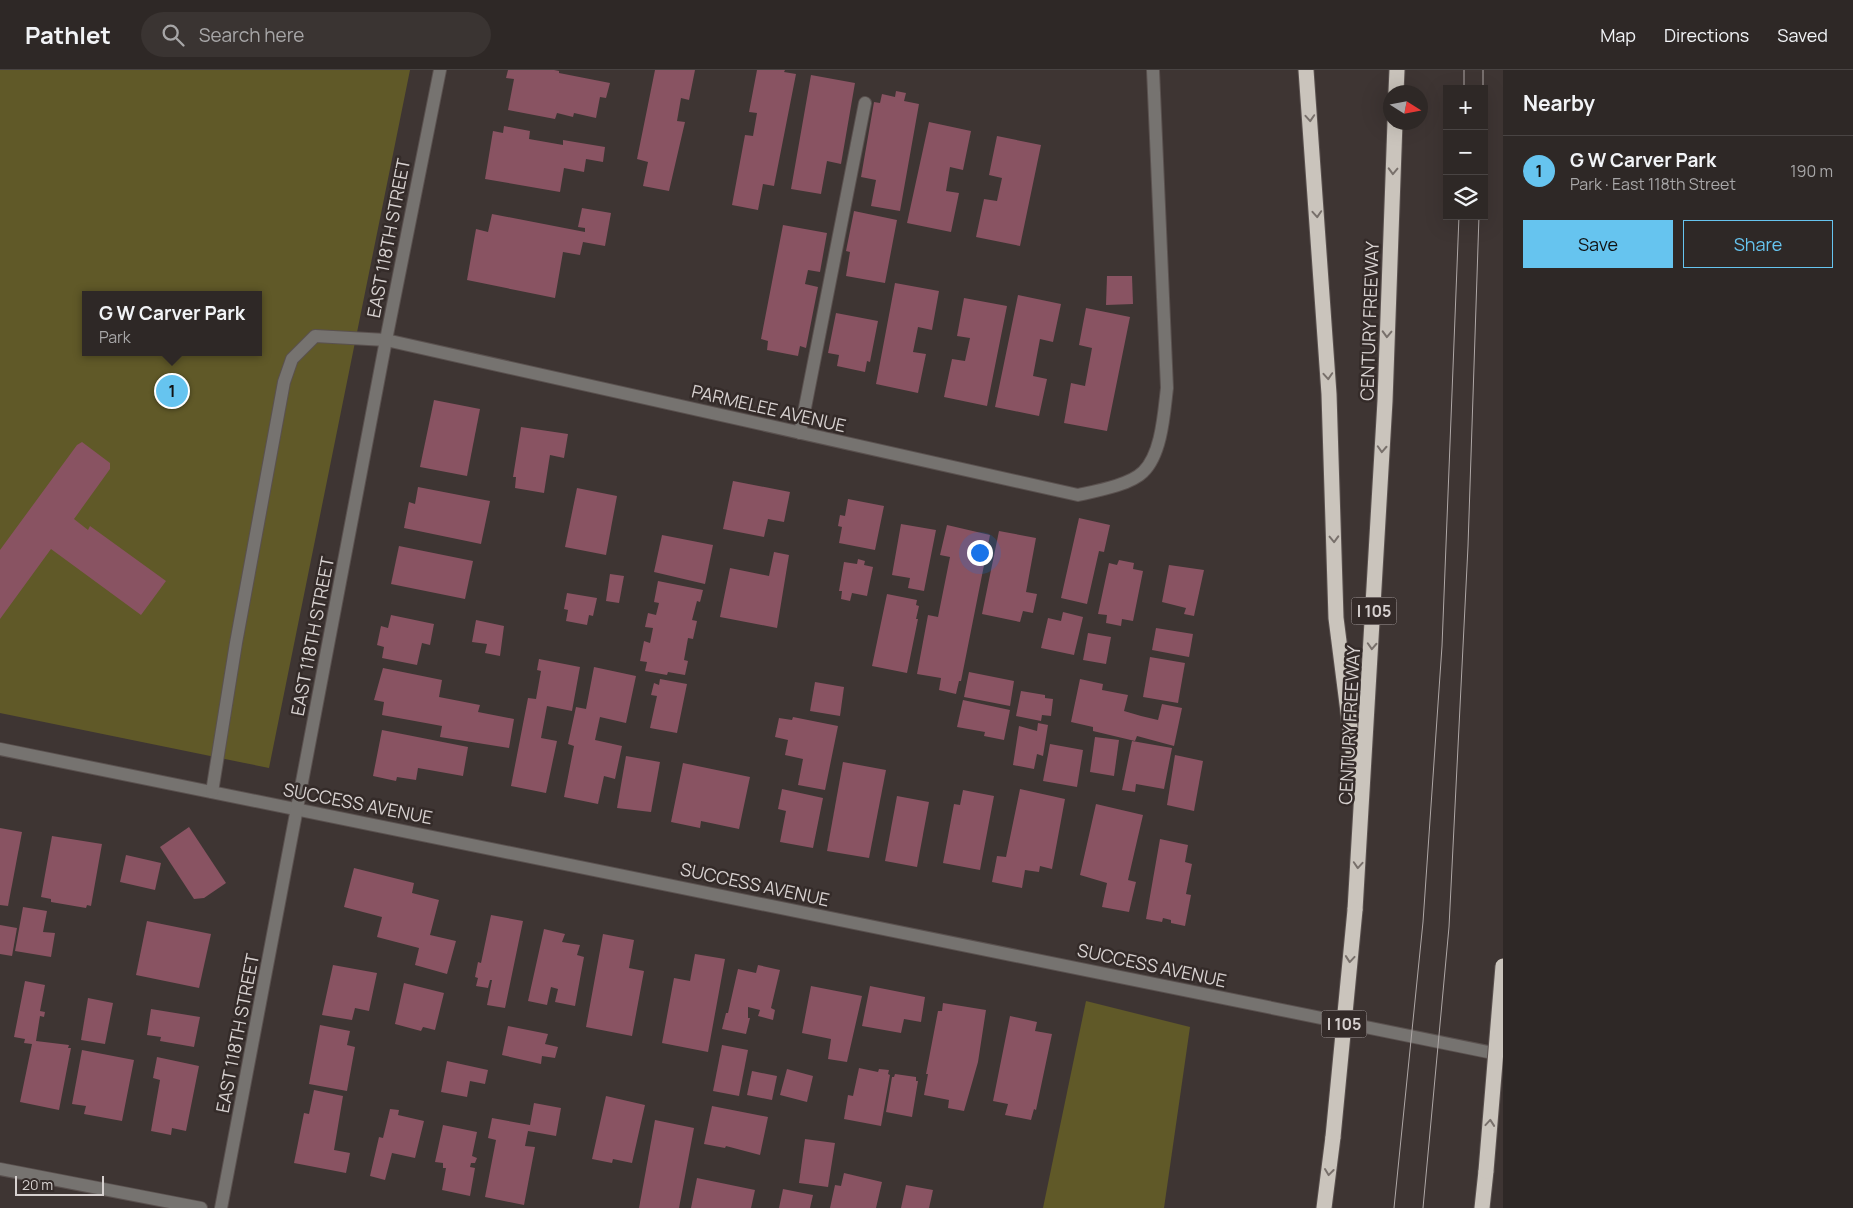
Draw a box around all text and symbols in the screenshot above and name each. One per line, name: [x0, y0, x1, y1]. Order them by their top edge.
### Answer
search box: [141, 12, 491, 57]
text: Pathlet: [25, 18, 111, 51]
icon: search: [159, 21, 187, 49]
text: Search here: [199, 22, 304, 48]
text: Map: [1600, 23, 1636, 47]
text: Directions: [1664, 23, 1749, 47]
text: Saved: [1777, 23, 1828, 47]
north arrow: [1383, 85, 1428, 130]
map controls: [1443, 85, 1488, 220]
button: +: [1443, 85, 1488, 130]
text: Nearby: [1523, 89, 1595, 117]
one-way arrow: [1304, 114, 1315, 122]
button: −: [1443, 130, 1488, 175]
text: G W Carver Park: [1570, 147, 1716, 173]
street label: EAST 118TH STREET: [361, 156, 415, 320]
text: 1: [1535, 160, 1543, 182]
text: 190 m: [1790, 160, 1833, 182]
one-way arrow: [1388, 168, 1398, 175]
text: Park · East 118th Street: [1570, 173, 1736, 195]
button: layers: [1443, 175, 1488, 220]
one-way arrow: [1311, 210, 1322, 218]
button: Save: [1523, 220, 1673, 268]
button: Share: [1683, 220, 1833, 268]
street label: CENTURY FREEWAY: [1354, 240, 1384, 401]
popup: [82, 291, 262, 356]
text: G W Carver Park: [99, 300, 245, 326]
text: Park: [99, 326, 131, 348]
one-way arrow: [1382, 330, 1392, 338]
pin: 1: [156, 372, 188, 410]
one-way arrow: [1322, 373, 1333, 381]
street label: PARMELEE AVENUE: [689, 379, 849, 437]
one-way arrow: [1377, 445, 1388, 453]
one-way arrow: [1328, 535, 1339, 543]
your location: [967, 540, 993, 566]
street label: EAST 118TH STREET: [285, 554, 339, 718]
road number: I 105: [1352, 598, 1396, 624]
one-way arrow: [1366, 643, 1377, 651]
street label: CENTURY FREEWAY: [1333, 644, 1365, 805]
street label: SUCCESS AVENUE: [281, 777, 435, 829]
street label: SUCCESS AVENUE: [678, 856, 832, 912]
one-way arrow: [1353, 862, 1364, 870]
street label: SUCCESS AVENUE: [1075, 937, 1229, 993]
street label: EAST 118TH STREET: [210, 951, 264, 1115]
one-way arrow: [1345, 955, 1356, 963]
road number: I 105: [1322, 1011, 1366, 1038]
one-way arrow: [1484, 1118, 1495, 1126]
one-way arrow: [1324, 1168, 1334, 1177]
scale bar: [15, 1173, 104, 1196]
text: 20 m: [22, 1175, 53, 1194]

